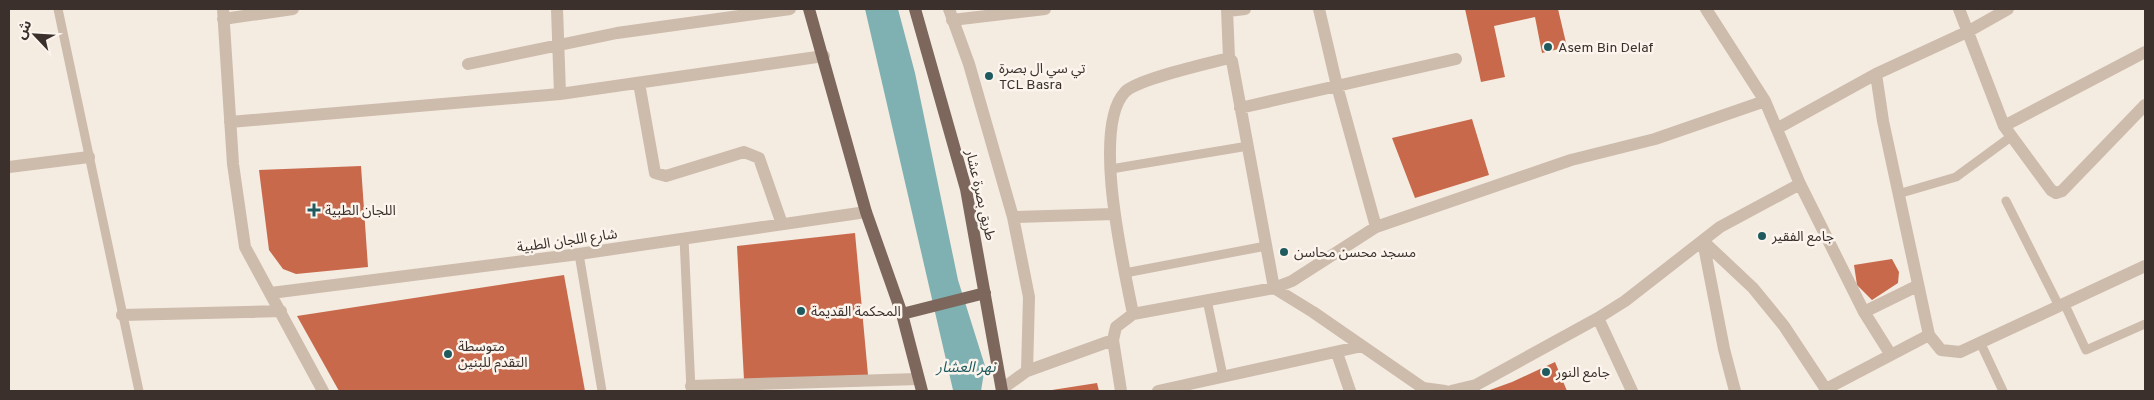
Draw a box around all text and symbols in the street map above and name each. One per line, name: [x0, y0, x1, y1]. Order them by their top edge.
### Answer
north arrow: [10, 10, 60, 60]
text: ش: [13, 18, 36, 42]
place label: Asem Bin Delaf: [1558, 40, 1654, 57]
marker: Asem Bin Delaf: [1542, 41, 1554, 53]
place label: تي سي ال بصرة TCL Basra: [999, 61, 1085, 94]
marker: تي سي ال بصرة TCL Basra: [983, 70, 995, 82]
street label: طريق بصرة عشار: [961, 147, 998, 242]
marker: اللجان الطبية: [307, 203, 321, 217]
place label: اللجان الطبية: [325, 203, 396, 220]
street label: شارع اللجان الطبية: [516, 226, 619, 258]
place label: جامع الفقير: [1771, 229, 1834, 247]
marker: جامع الفقير: [1756, 230, 1768, 242]
place label: مسجد محسن محاسن: [1294, 245, 1416, 262]
marker: مسجد محسن محاسن: [1278, 246, 1290, 258]
place label: المحكمة القديمة: [811, 304, 901, 321]
marker: المحكمة القديمة: [795, 305, 807, 317]
place label: متوسطة التقدم للبنين: [458, 339, 528, 373]
marker: متوسطة التقدم للبنين: [442, 348, 454, 360]
water label: نهر العشار: [936, 359, 997, 378]
place label: جامع النور: [1555, 365, 1610, 383]
marker: جامع النور: [1540, 366, 1552, 378]

